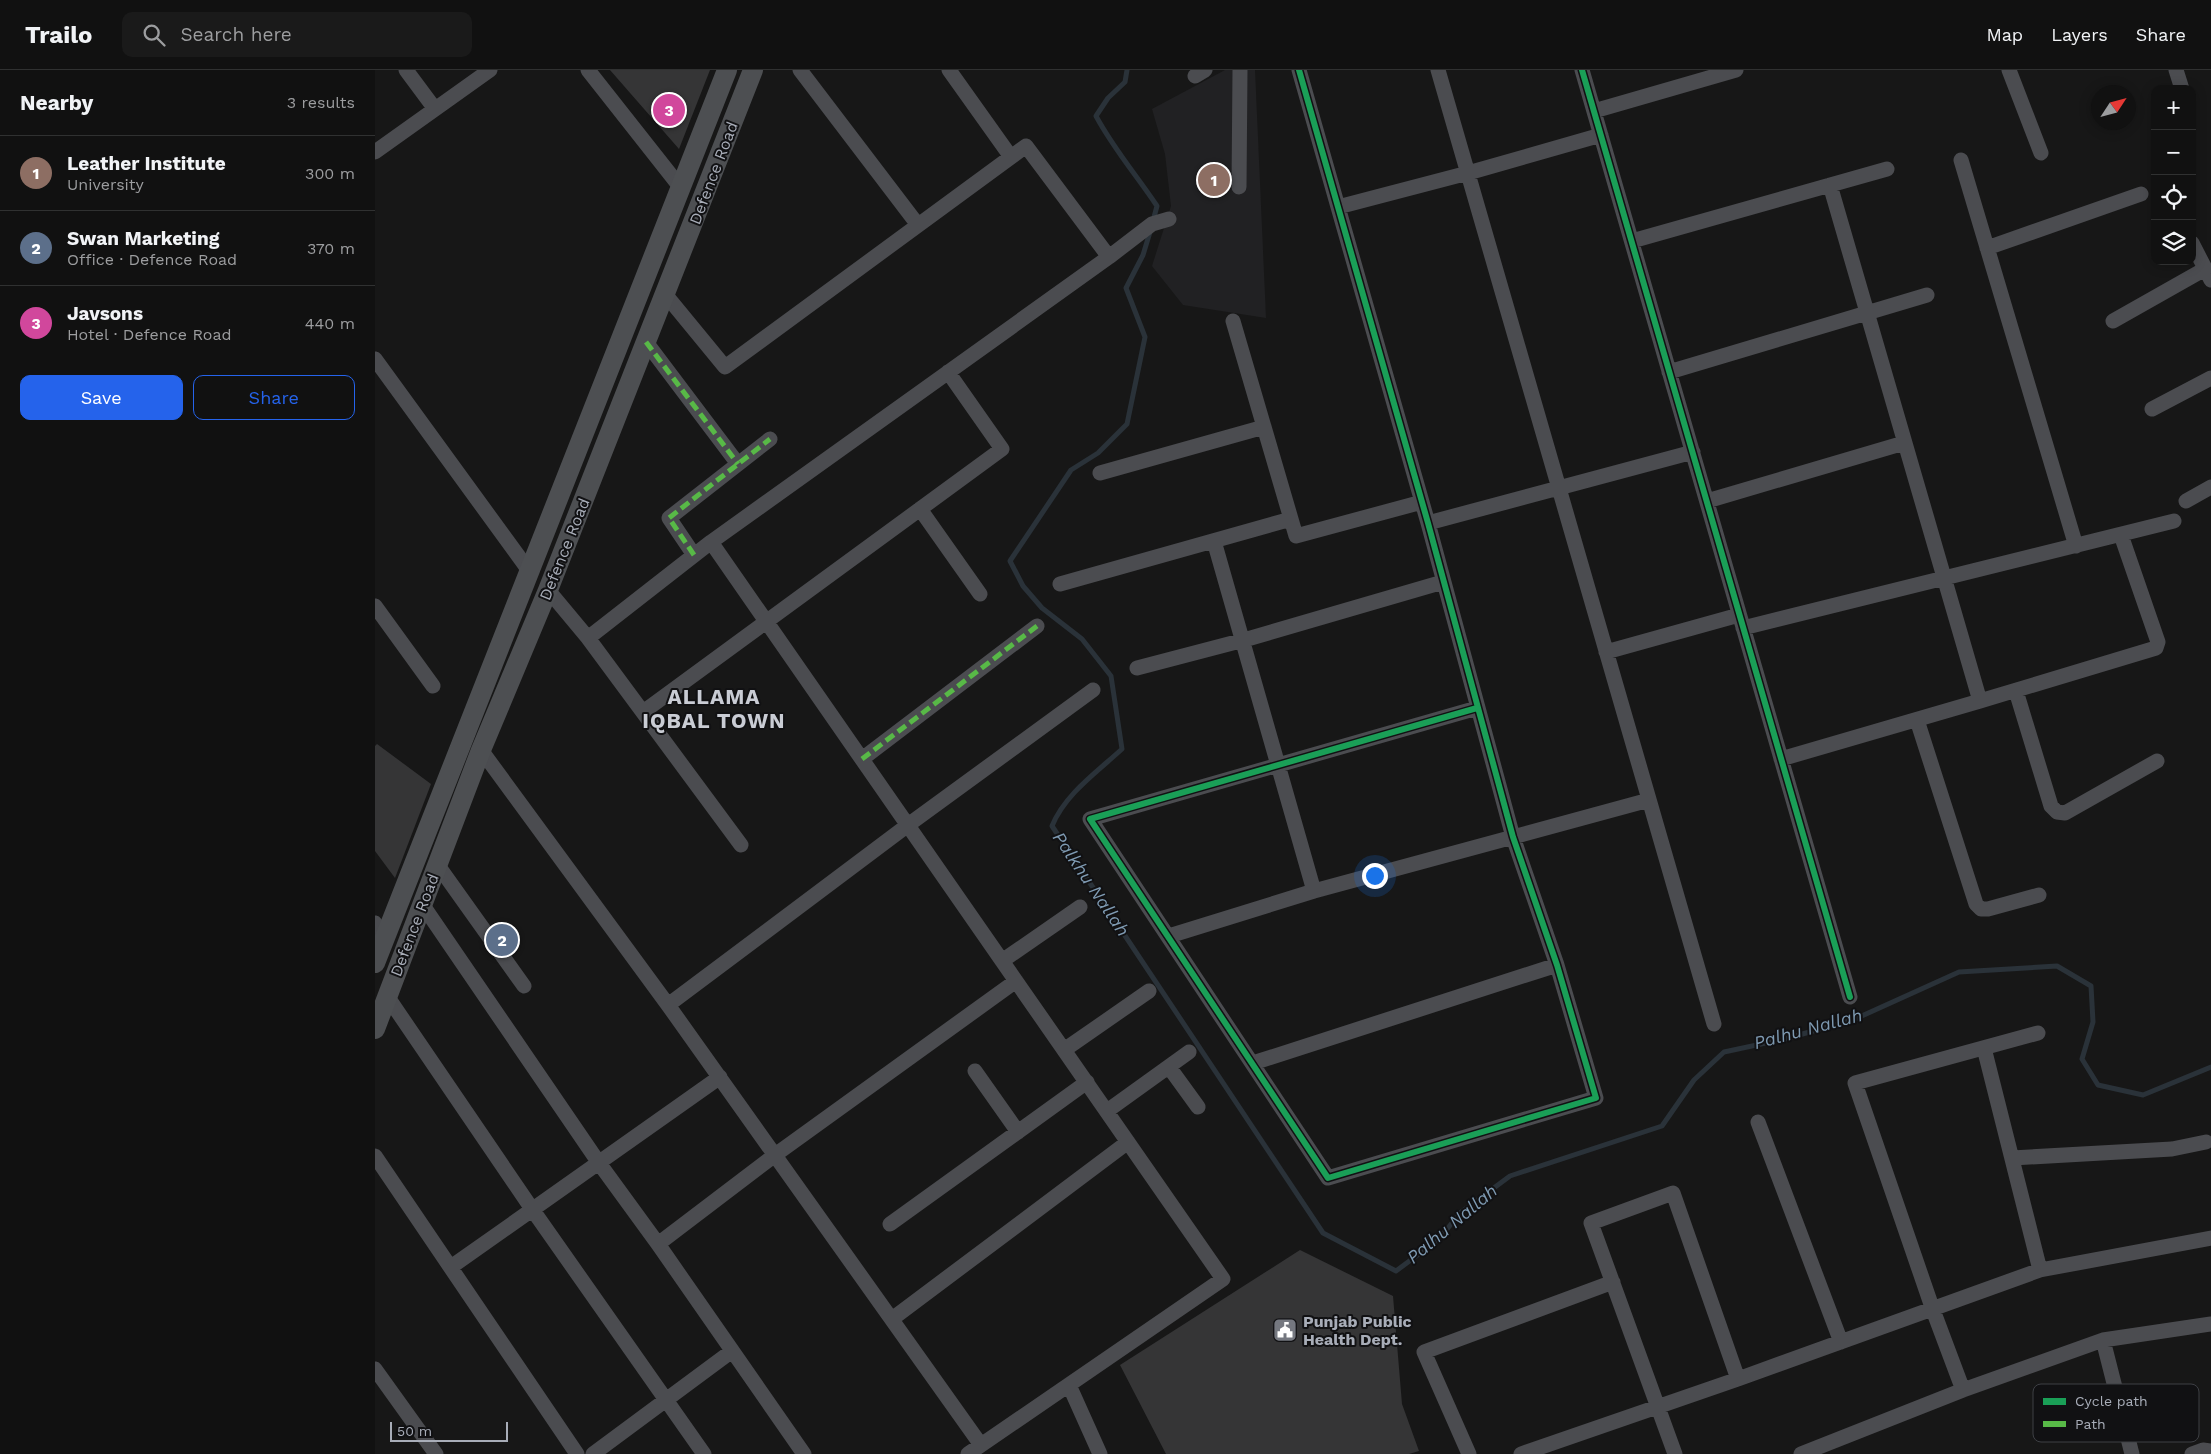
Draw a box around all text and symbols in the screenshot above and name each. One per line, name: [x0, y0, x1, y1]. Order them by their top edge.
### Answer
search box: [122, 12, 472, 57]
text: Trailo: [25, 21, 92, 49]
icon: search: [140, 21, 168, 49]
text: Search here: [180, 23, 292, 46]
text: Map: [1986, 24, 2023, 45]
text: Layers: [2051, 24, 2108, 45]
text: Share: [2136, 24, 2186, 45]
north arrow: [2091, 85, 2136, 130]
map controls: [2151, 85, 2196, 265]
button: +: [2151, 85, 2196, 130]
text: Nearby: [20, 90, 93, 115]
pin: 3: [653, 91, 685, 129]
text: 3 results: [287, 93, 355, 112]
street label: Defence Road: [685, 119, 742, 227]
button: −: [2151, 130, 2196, 175]
text: Leather Institute: [67, 152, 226, 175]
pin: 1: [1198, 161, 1230, 199]
text: 1: [33, 164, 39, 183]
text: 300 m: [305, 164, 355, 183]
text: University: [67, 175, 144, 194]
button: locate: [2151, 175, 2196, 220]
button: layers: [2151, 220, 2196, 265]
text: Swan Marketing: [67, 227, 219, 250]
text: 2: [31, 239, 41, 258]
text: 370 m: [307, 239, 355, 258]
text: Office · Defence Road: [67, 250, 237, 269]
text: Javsons: [67, 302, 143, 325]
text: 3: [31, 314, 41, 333]
text: 440 m: [305, 314, 355, 333]
text: Hotel · Defence Road: [67, 325, 231, 344]
button: Save: [20, 375, 183, 420]
button: Share: [193, 375, 355, 420]
street label: Defence Road: [535, 495, 594, 603]
district label: ALLAMA IQBAL TOWN: [642, 684, 786, 733]
water label: Palkhu Nallah: [1049, 828, 1134, 940]
your location: [1362, 863, 1388, 889]
street label: Defence Road: [386, 871, 443, 979]
pin: 2: [486, 921, 518, 959]
water label: Palhu Nallah: [1751, 1004, 1864, 1053]
water label: Palhu Nallah: [1402, 1180, 1501, 1267]
place label: Punjab Public Health Dept.: [1303, 1312, 1412, 1349]
public building icon: Punjab Public Health Dept.: [1272, 1317, 1298, 1343]
legend: [2033, 1384, 2199, 1442]
text: Cycle path: [2075, 1393, 2148, 1409]
text: Path: [2075, 1416, 2106, 1432]
scale bar: [390, 1419, 507, 1442]
text: 50 m: [397, 1423, 432, 1439]

